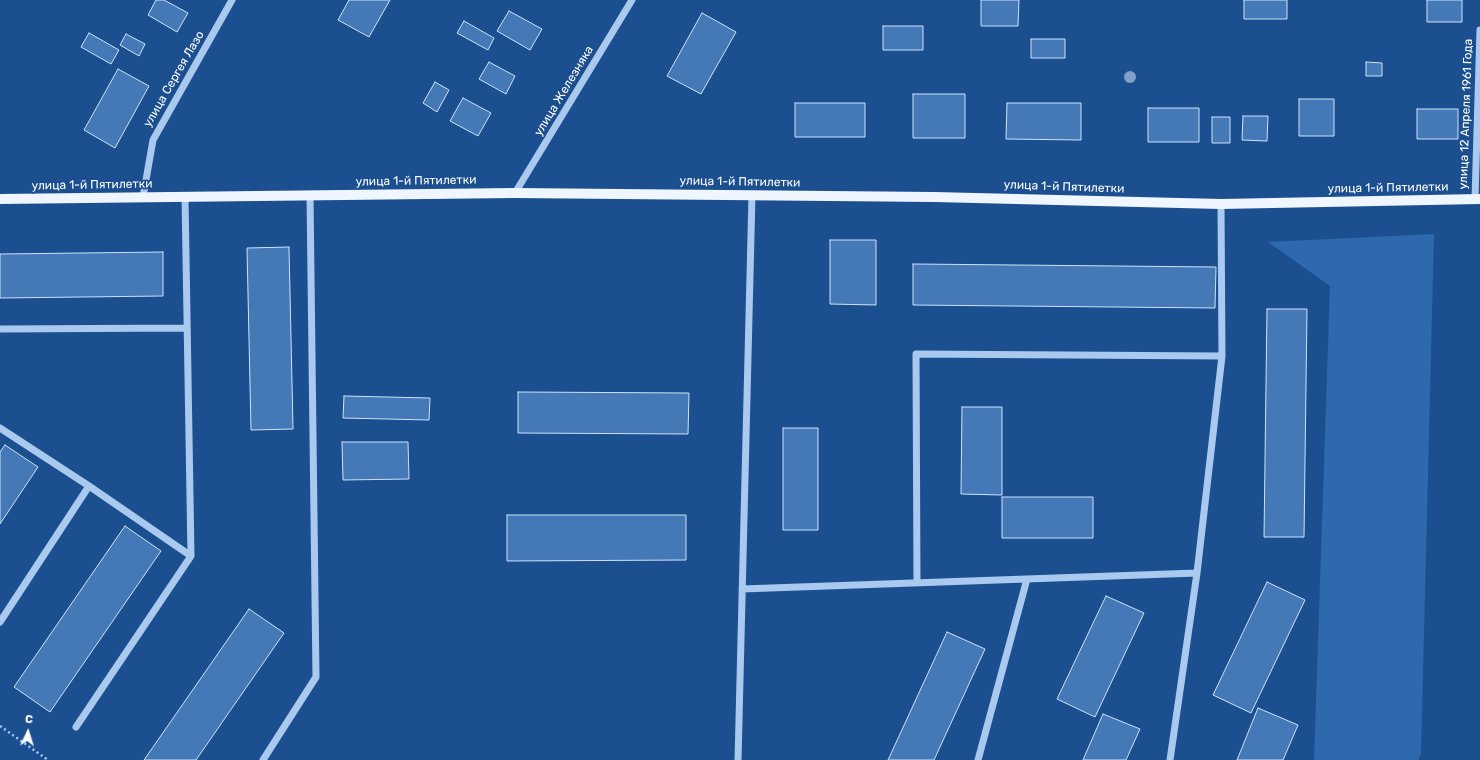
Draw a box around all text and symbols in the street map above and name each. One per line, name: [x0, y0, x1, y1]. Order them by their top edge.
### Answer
street label: улица Сергея Лазо: [141, 28, 207, 130]
street label: улица 12 Апреля 1961 Года: [1456, 38, 1476, 190]
street label: улица Железняка: [531, 43, 597, 139]
street label: улица 1-й Пятилетки: [355, 173, 477, 189]
street label: улица 1-й Пятилетки: [679, 174, 801, 190]
street label: улица 1-й Пятилетки: [31, 177, 153, 193]
street label: улица 1-й Пятилетки: [1003, 178, 1125, 196]
street label: улица 1-й Пятилетки: [1327, 180, 1449, 196]
north arrow: [8, 712, 48, 752]
text: С: [25, 713, 33, 726]

